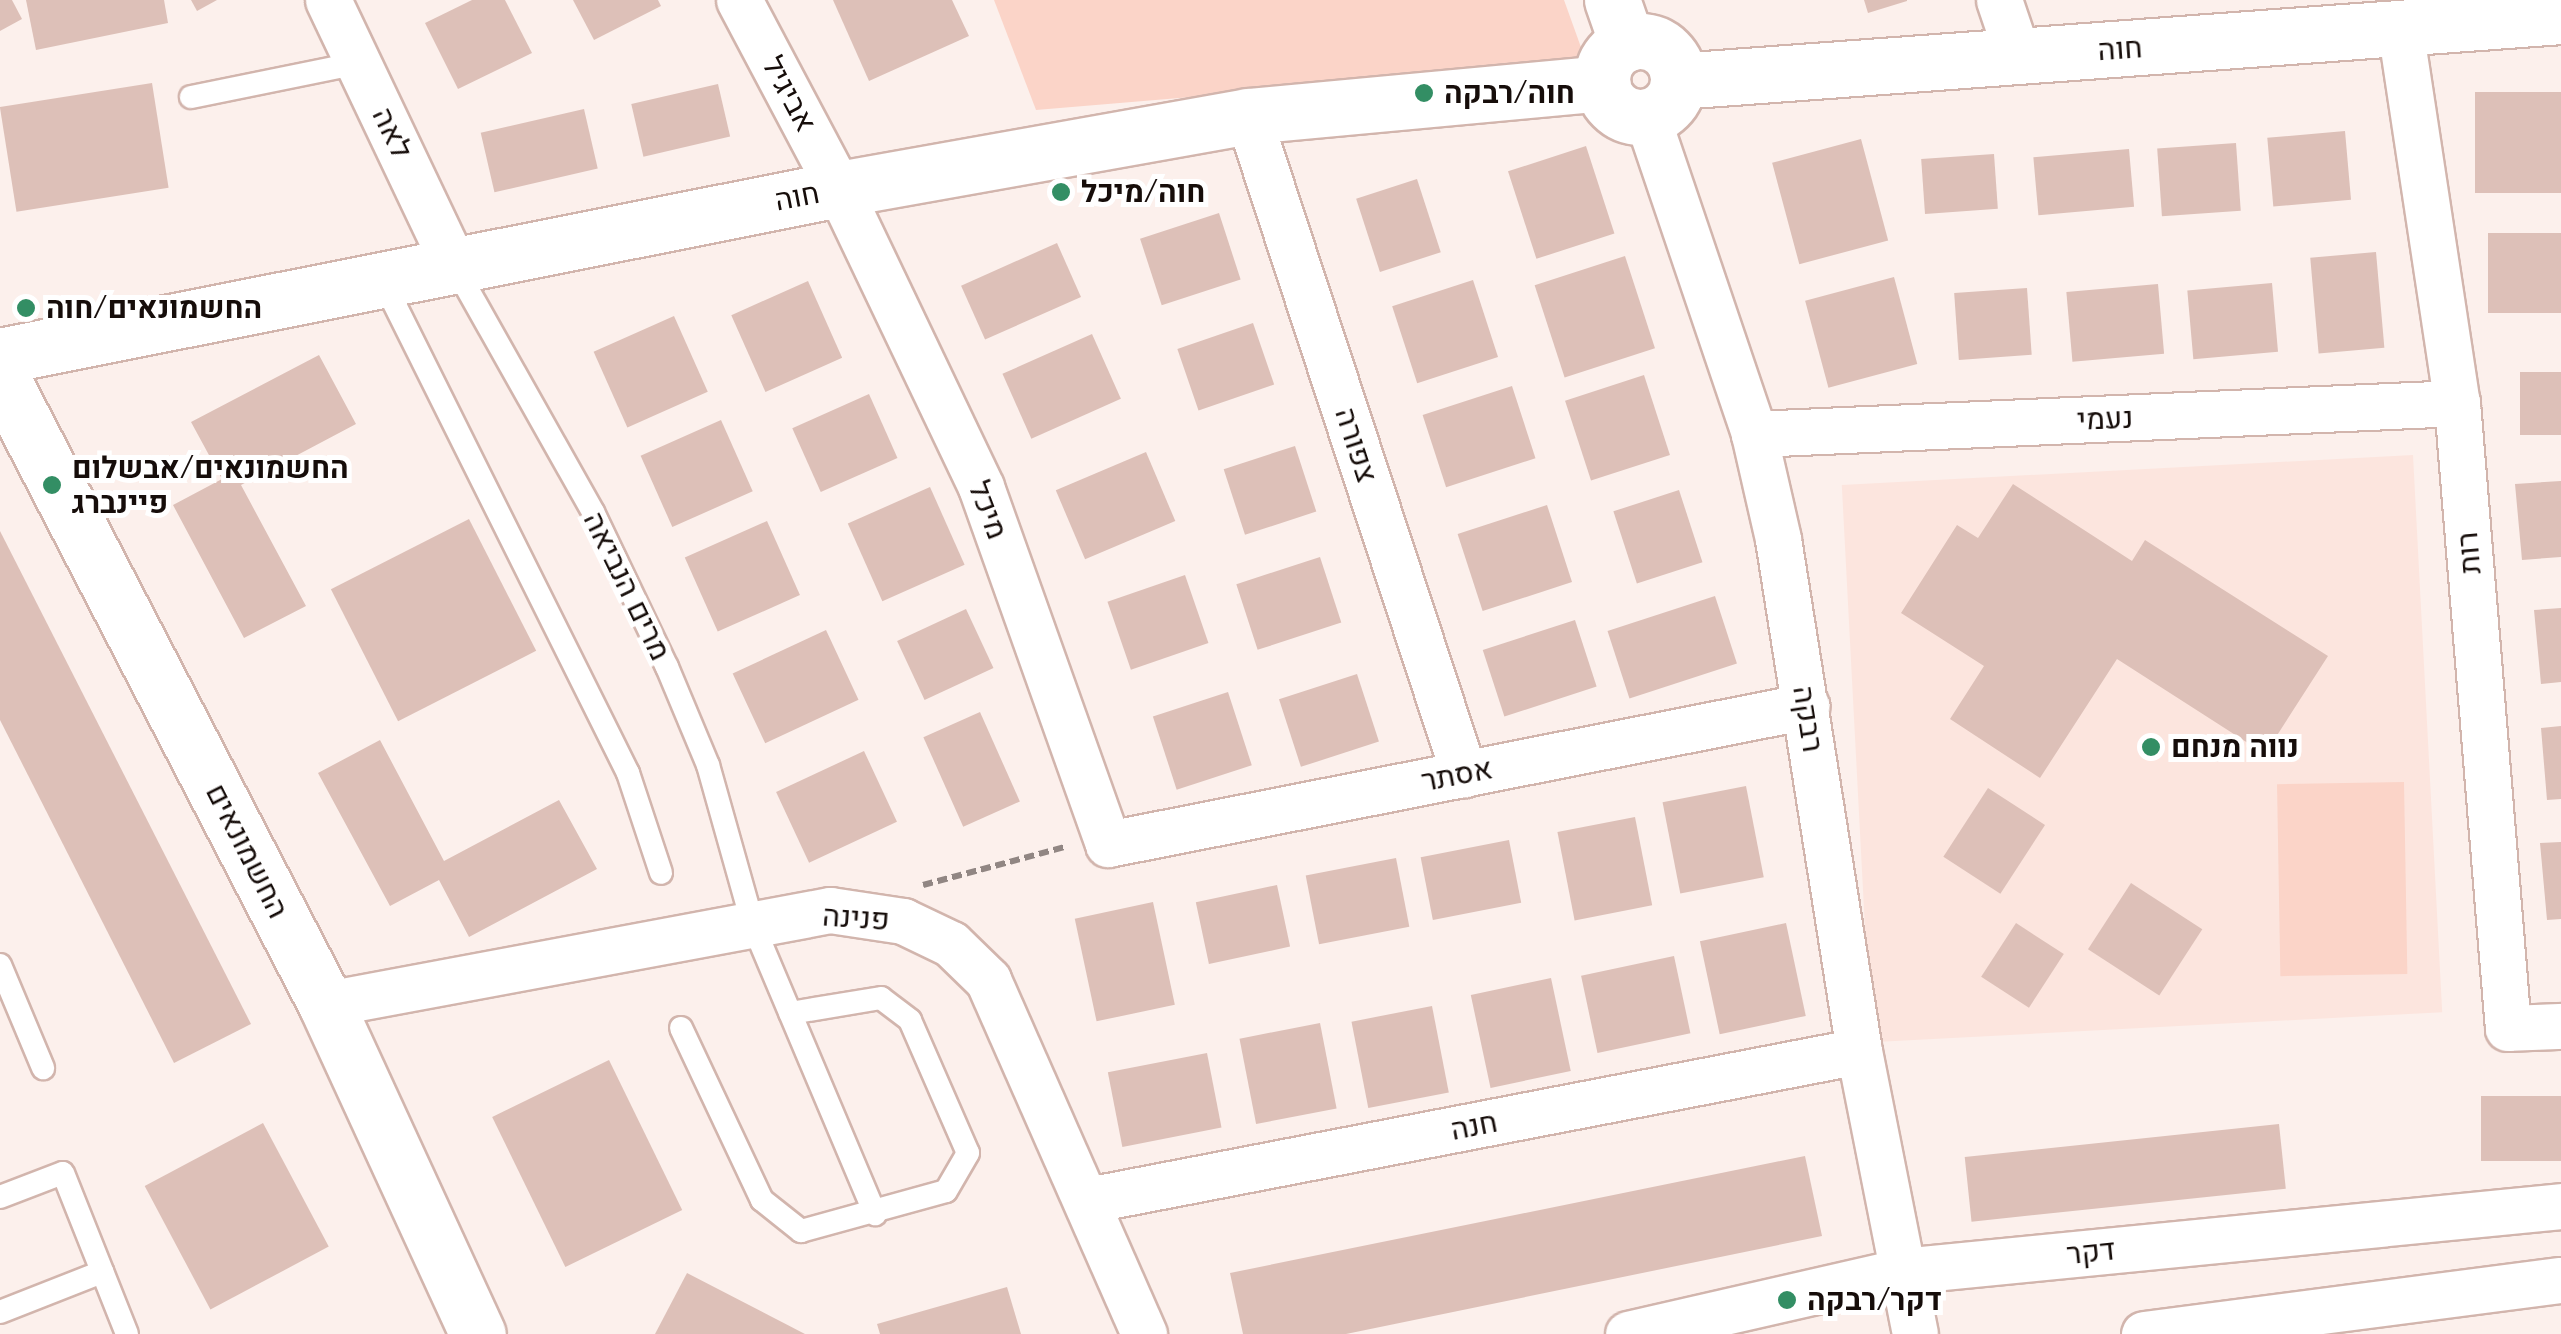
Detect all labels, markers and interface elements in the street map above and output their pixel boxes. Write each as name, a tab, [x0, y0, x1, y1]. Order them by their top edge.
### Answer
street label: חוה	[2096, 29, 2144, 69]
street label: אביגיל	[754, 50, 824, 138]
place label: חוה/רבקה	[1444, 75, 1575, 111]
marker: חוה/רבקה	[1413, 82, 1435, 104]
street label: לאה	[364, 102, 420, 164]
place label: חוה/מיכל	[1081, 174, 1205, 210]
street label: חוה	[772, 175, 822, 219]
marker: חוה/מיכל	[1050, 181, 1072, 203]
place label: החשמונאים/חוה	[46, 290, 262, 326]
marker: החשמונאים/חוה	[15, 297, 37, 319]
street label: נעמי	[2076, 400, 2134, 438]
street label: צפורה	[1327, 403, 1385, 487]
place label: החשמונאים/אבשלום פיינברג	[72, 450, 349, 520]
marker: החשמונאים/אבשלום פיינברג	[41, 474, 63, 496]
street label: מיכל	[961, 476, 1015, 544]
street label: מרים הנביאה	[576, 506, 678, 666]
street label: רות	[2449, 530, 2489, 576]
street label: רבקה	[1785, 683, 1831, 755]
place label: נווה מנחם	[2171, 729, 2299, 765]
marker: נווה מנחם	[2140, 736, 2162, 758]
street label: אסתר	[1418, 750, 1496, 800]
street label: החשמונאים	[198, 778, 296, 924]
street label: פנינה	[821, 898, 891, 938]
street label: חנה	[1448, 1104, 1500, 1148]
street label: דקר	[2065, 1232, 2117, 1272]
place label: דקר/רבקה	[1807, 1282, 1942, 1318]
marker: דקר/רבקה	[1776, 1289, 1798, 1311]

